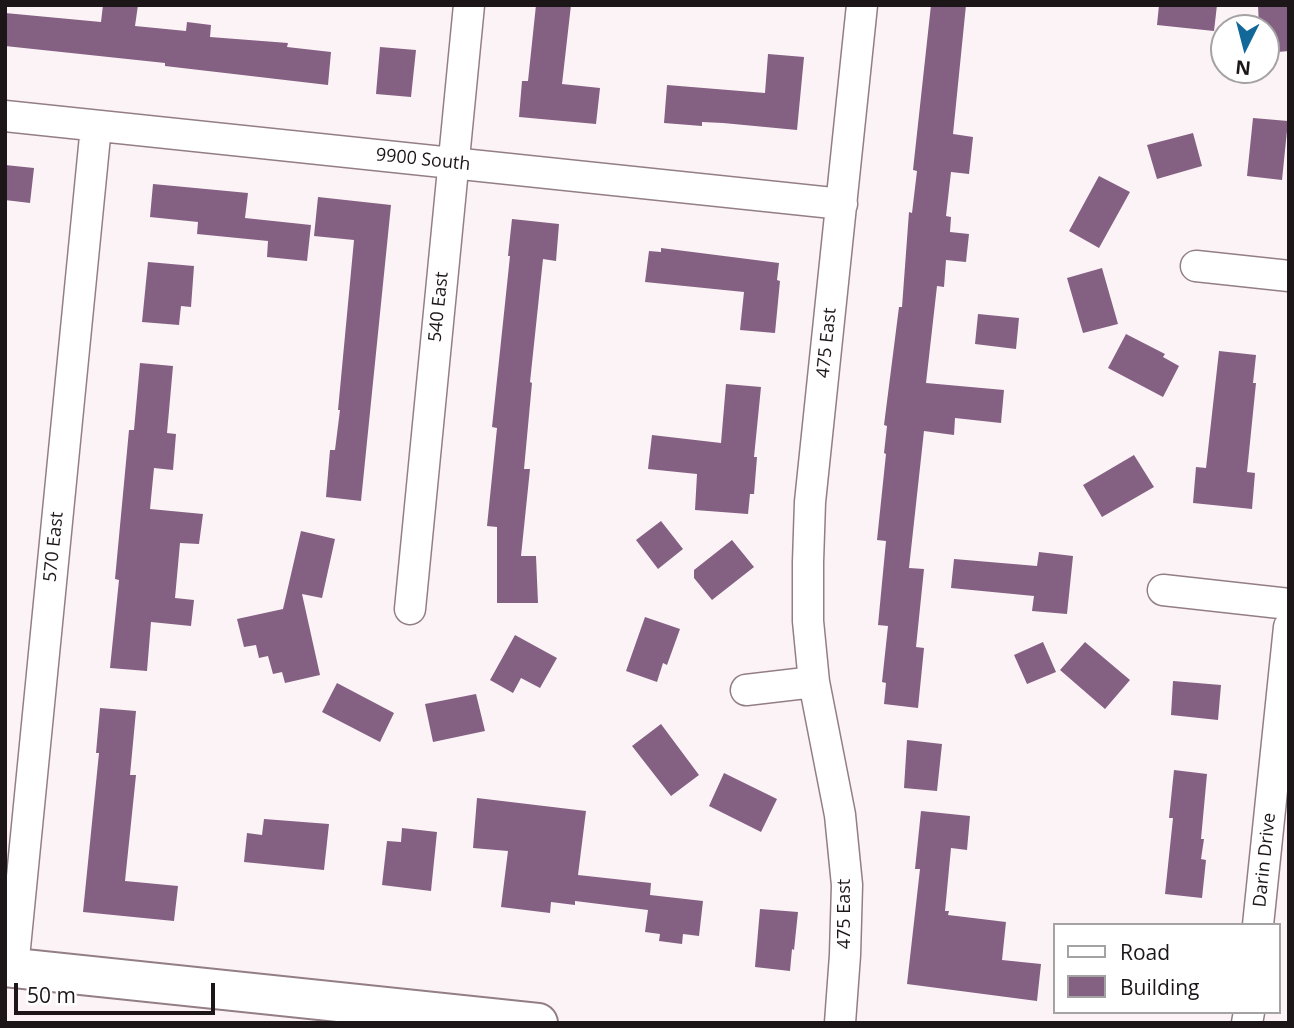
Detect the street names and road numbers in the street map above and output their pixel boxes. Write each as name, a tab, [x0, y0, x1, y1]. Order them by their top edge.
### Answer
street label: 9900 South	[375, 144, 471, 176]
street label: 540 East	[425, 271, 453, 343]
street label: 475 East	[813, 307, 841, 379]
street label: 570 East	[40, 511, 68, 583]
street label: Darin Drive	[1249, 812, 1281, 908]
street label: 475 East	[834, 879, 856, 949]

